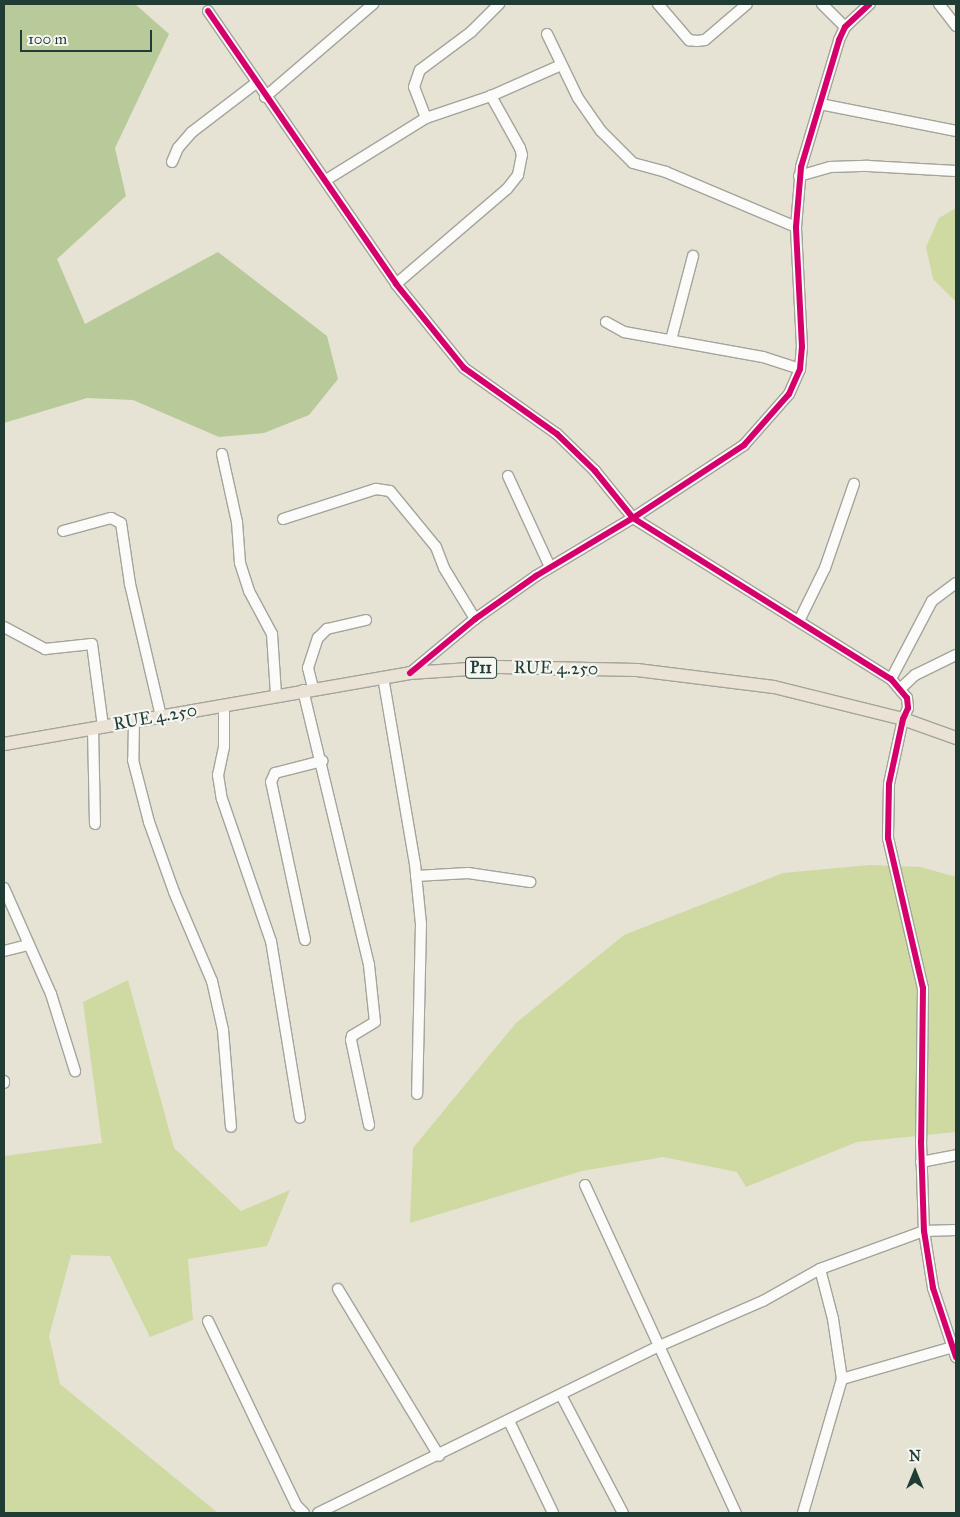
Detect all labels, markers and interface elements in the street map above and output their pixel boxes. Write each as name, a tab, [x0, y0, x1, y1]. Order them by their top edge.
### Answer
scale bar	[22, 20, 155, 52]
text: 100 m	[28, 30, 67, 48]
road number: P11	[465, 654, 497, 681]
street label: RUE 4.250	[513, 656, 599, 680]
street label: RUE 4.250	[111, 699, 199, 735]
north arrow	[890, 1447, 940, 1497]
text: N	[909, 1448, 921, 1465]

